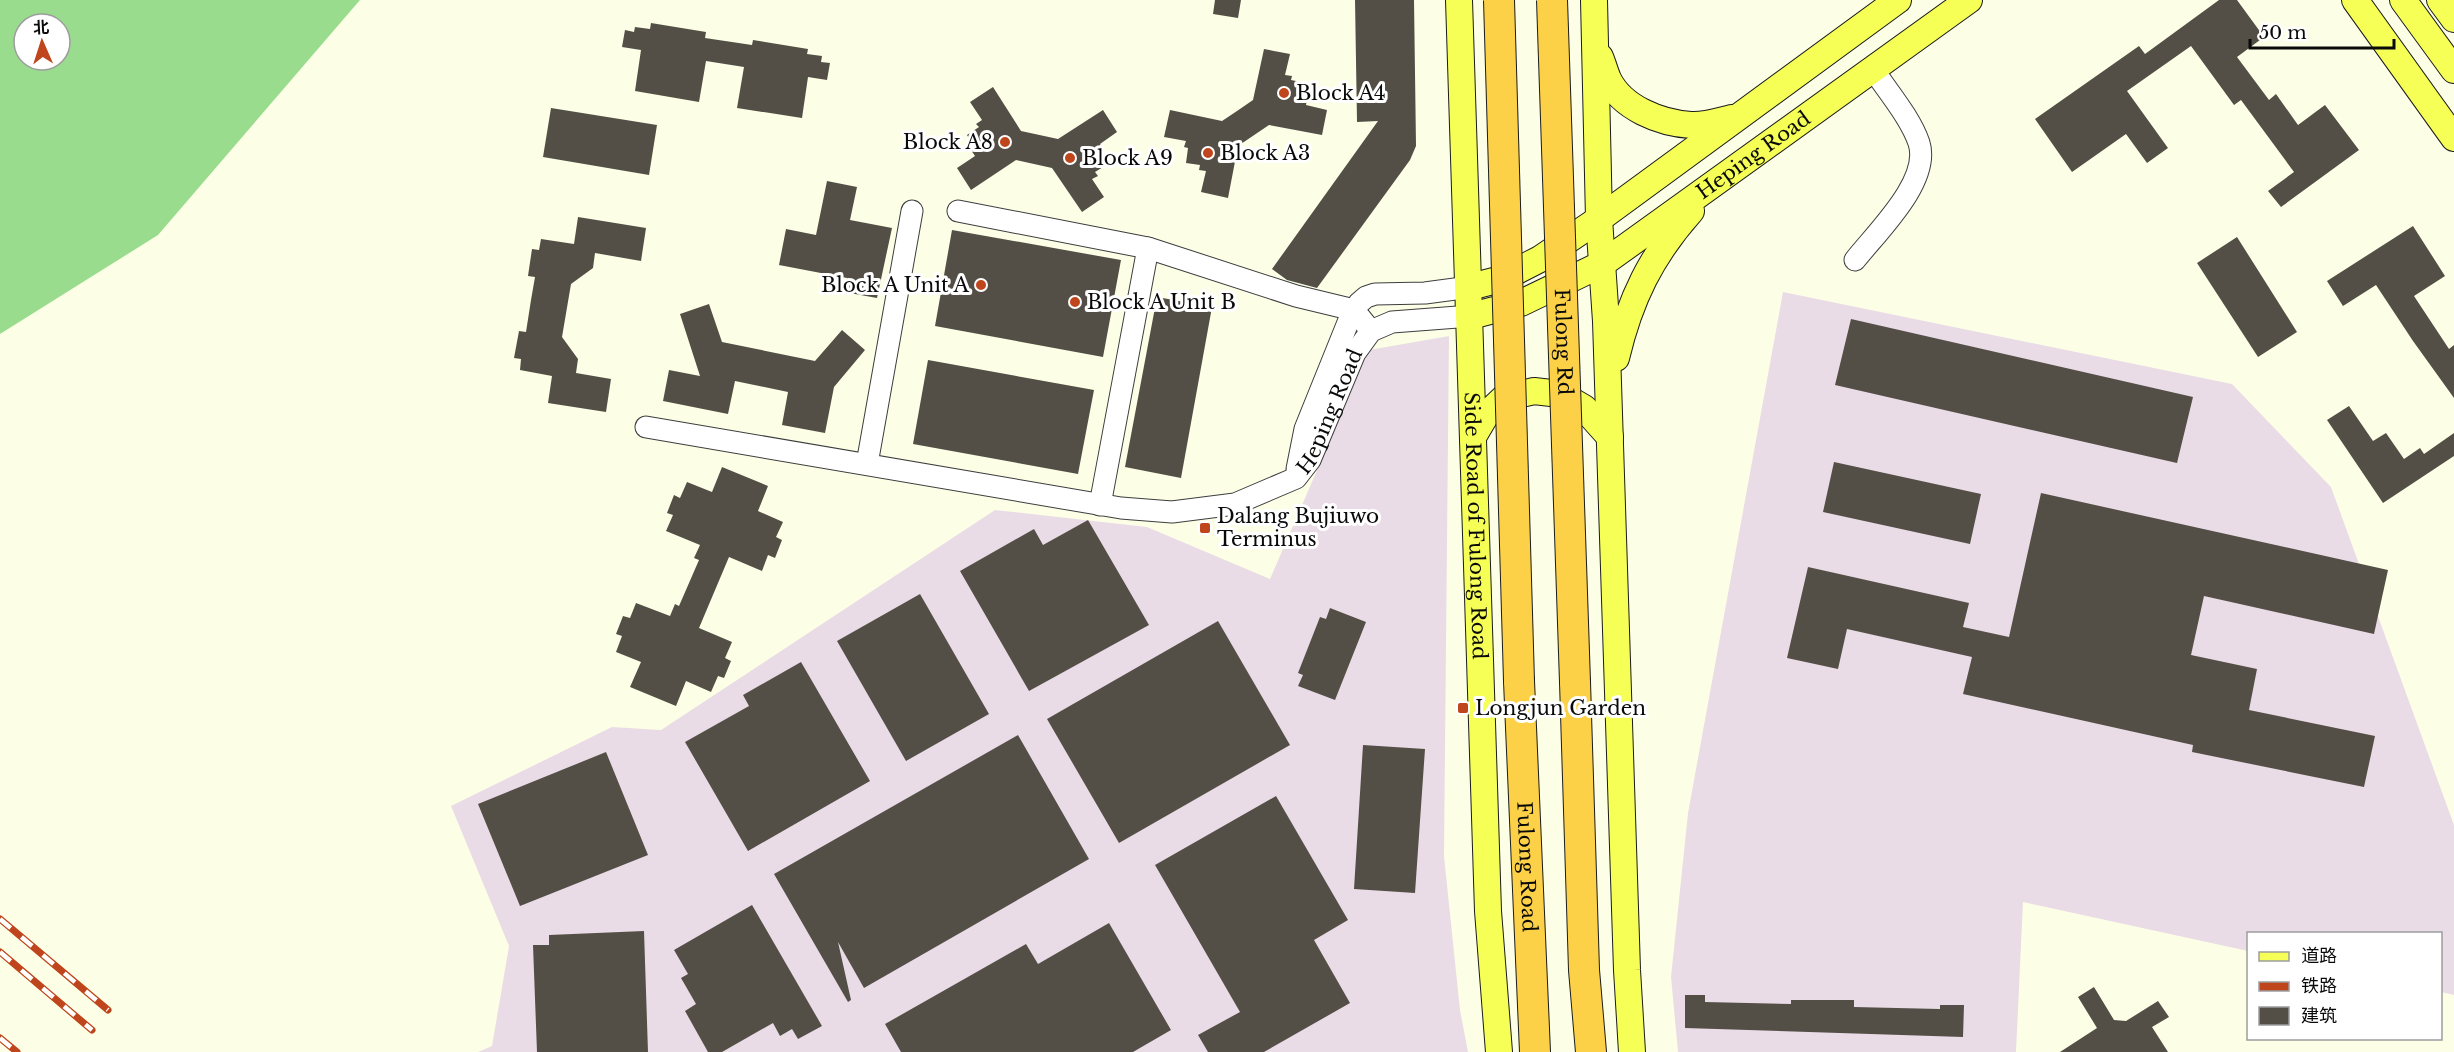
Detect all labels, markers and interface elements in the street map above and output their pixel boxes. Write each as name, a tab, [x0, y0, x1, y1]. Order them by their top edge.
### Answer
north arrow	[12, 12, 72, 72]
scale bar	[2250, 12, 2394, 50]
text: 北	[33, 17, 50, 37]
text: 50 m	[2259, 22, 2307, 44]
place label: Block A4	[1296, 81, 1386, 105]
marker: Block A4	[1277, 86, 1291, 100]
street label: Heping Road	[1692, 106, 1815, 204]
place label: Block A8	[903, 130, 993, 154]
marker: Block A8	[998, 135, 1012, 149]
place label: Block A3	[1220, 141, 1310, 165]
place label: Block A9	[1082, 146, 1173, 170]
marker: Block A3	[1201, 146, 1215, 160]
marker: Block A9	[1063, 151, 1077, 165]
place label: Block A Unit A	[821, 273, 970, 297]
marker: Block A Unit A	[974, 278, 988, 292]
street label: Fulong Rd	[1550, 288, 1577, 396]
place label: Block A Unit B	[1087, 290, 1236, 314]
marker: Block A Unit B	[1068, 295, 1082, 309]
street label: Heping Road	[1291, 345, 1367, 479]
street label: Side Road of Fulong Road	[1459, 392, 1492, 660]
place label: Dalang Bujiuwo Terminus	[1217, 504, 1379, 551]
marker: Dalang Bujiuwo Terminus	[1198, 521, 1212, 535]
place label: Longjun Garden	[1475, 696, 1646, 720]
marker: Longjun Garden	[1456, 701, 1470, 715]
street label: Fulong Road	[1512, 801, 1542, 933]
legend	[2247, 932, 2442, 1040]
text: 道路	[2301, 945, 2337, 967]
text: 铁路	[2301, 975, 2337, 997]
text: 建筑	[2301, 1005, 2337, 1027]

